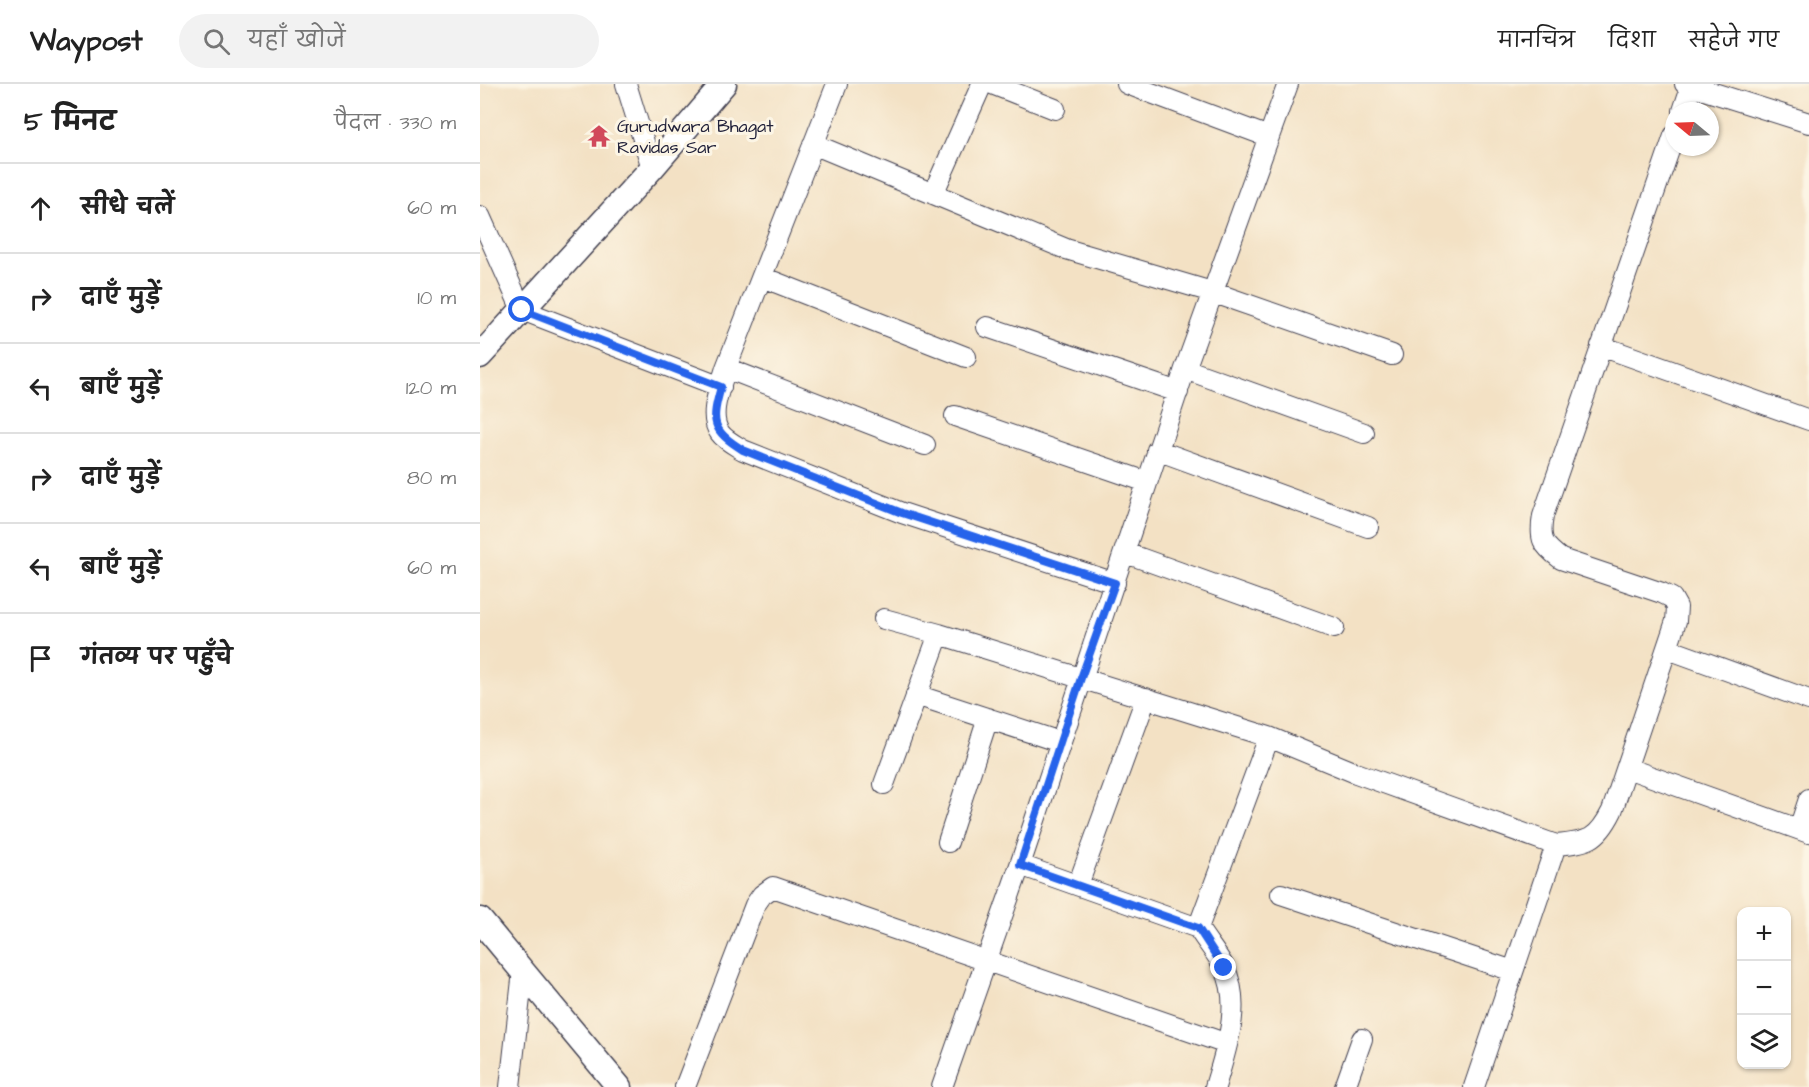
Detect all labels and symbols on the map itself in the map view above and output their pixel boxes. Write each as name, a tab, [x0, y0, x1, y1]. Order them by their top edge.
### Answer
north arrow	[1665, 102, 1719, 156]
place label: Gurudwara Bhagat Ravidas Sar	[617, 114, 774, 160]
temple icon: Gurudwara Bhagat Ravidas Sar	[586, 123, 612, 149]
route start	[508, 296, 534, 322]
route end	[1210, 954, 1236, 980]

